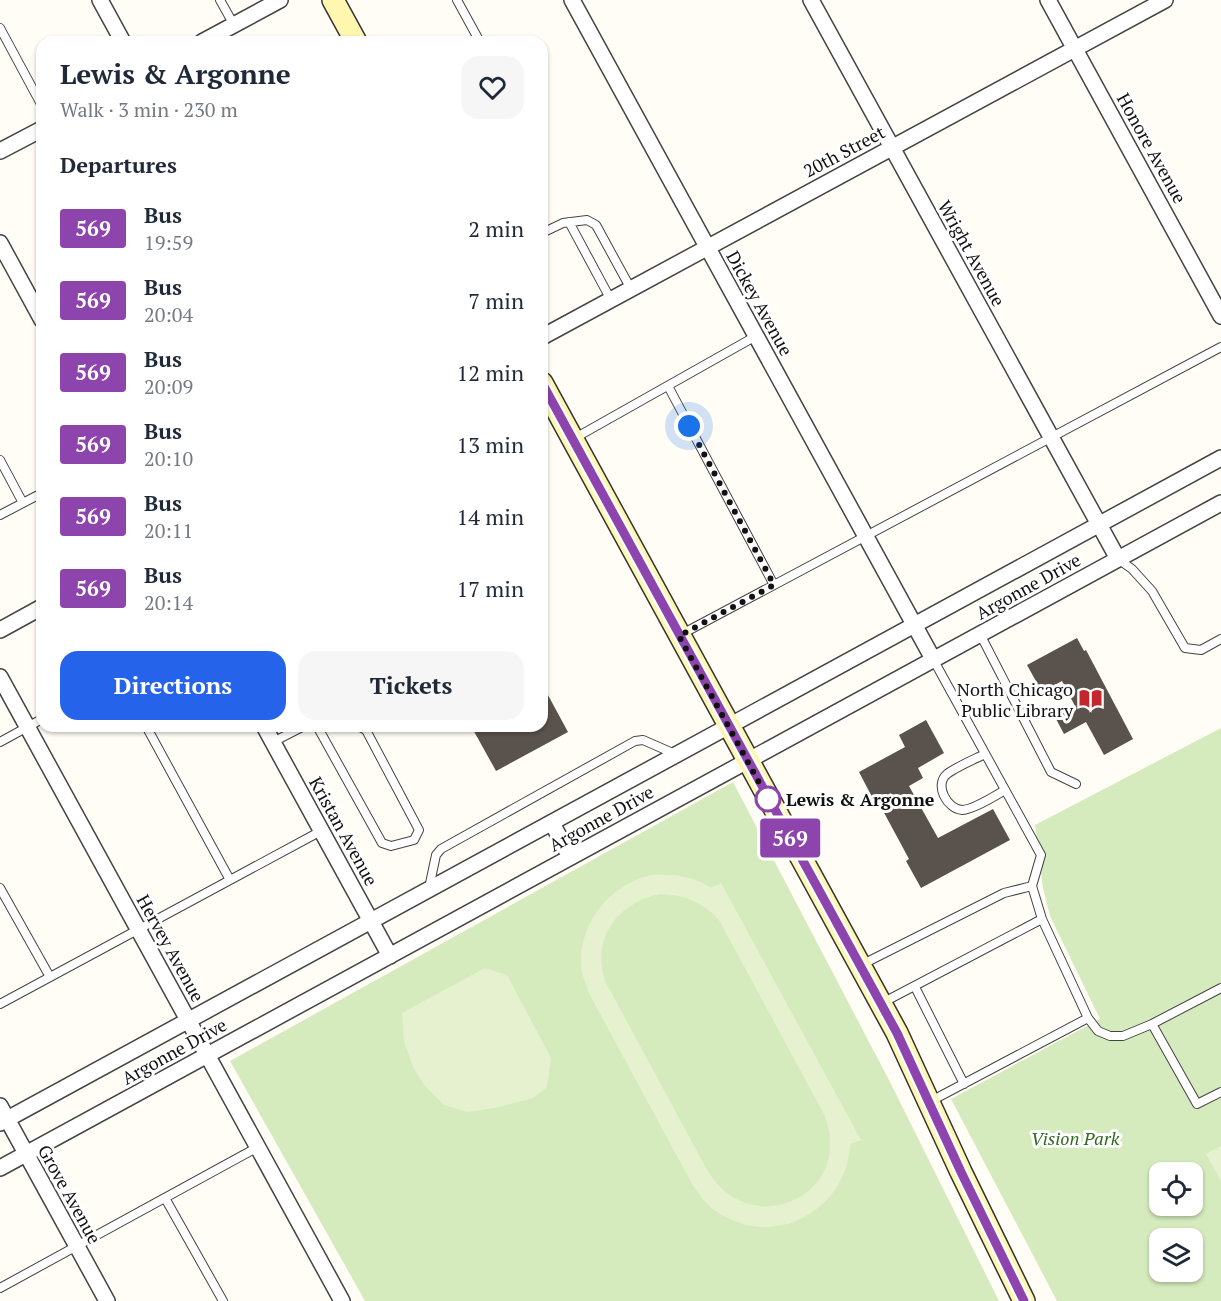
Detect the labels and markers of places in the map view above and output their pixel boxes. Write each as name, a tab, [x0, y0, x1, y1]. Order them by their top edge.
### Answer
place label: North Chicago Public Library	[957, 677, 1074, 722]
library icon: North Chicago Public Library	[1078, 686, 1104, 712]
marker: Lewis & Argonne	[755, 786, 781, 812]
place label: Lewis & Argonne	[786, 787, 935, 811]

